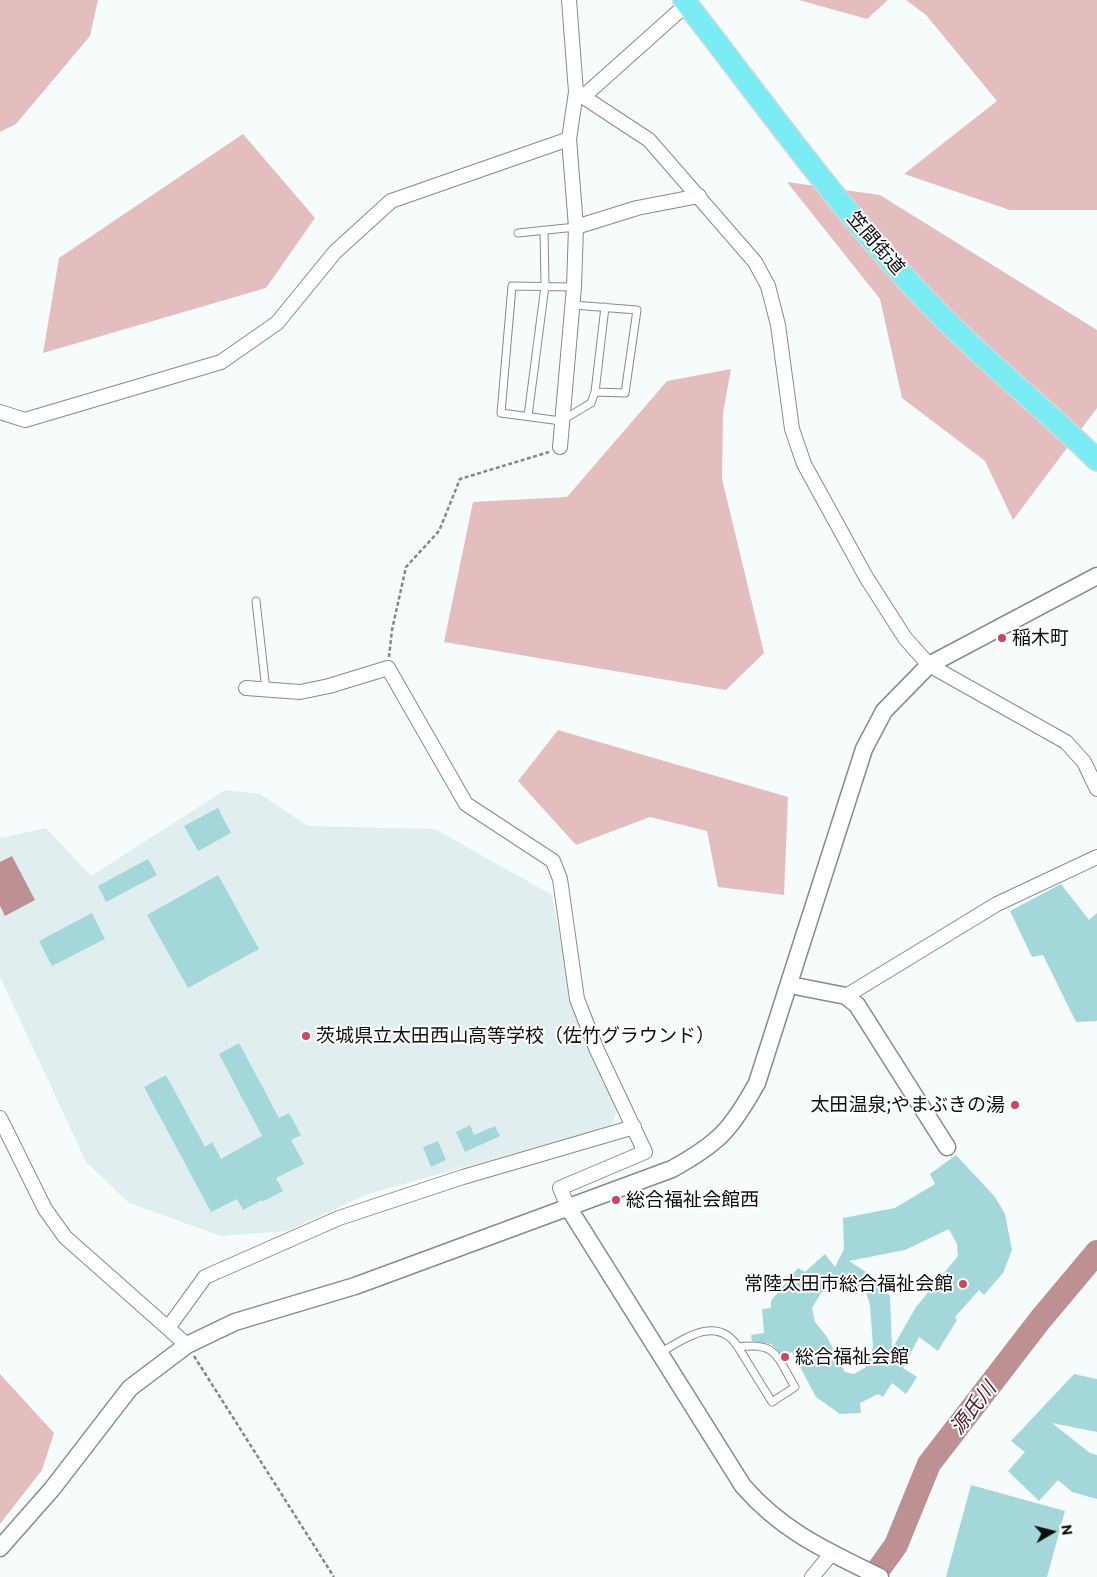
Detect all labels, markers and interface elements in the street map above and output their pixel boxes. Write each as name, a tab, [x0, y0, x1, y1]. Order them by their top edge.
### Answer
street label: 笠間街道	[842, 207, 910, 279]
place label: 稲木町	[1012, 627, 1069, 649]
marker: 稲木町	[996, 632, 1008, 644]
place label: 茨城県立太田西山高等学校（佐竹グラウンド）	[316, 1025, 715, 1047]
marker: 茨城県立太田西山高等学校（佐竹グラウンド）	[300, 1030, 312, 1042]
place label: 太田温泉;やまぶきの湯	[811, 1094, 1005, 1116]
marker: 太田温泉;やまぶきの湯	[1009, 1099, 1021, 1111]
place label: 総合福祉会館西	[626, 1189, 759, 1211]
marker: 総合福祉会館西	[610, 1194, 622, 1206]
place label: 常陸太田市総合福祉会館	[744, 1273, 953, 1295]
marker: 常陸太田市総合福祉会館	[957, 1278, 969, 1290]
place label: 総合福祉会館	[795, 1346, 909, 1368]
marker: 総合福祉会館	[779, 1351, 791, 1363]
water label: 源氏川	[945, 1377, 1001, 1439]
north arrow	[1027, 1507, 1077, 1557]
text: N	[1058, 1523, 1076, 1536]

